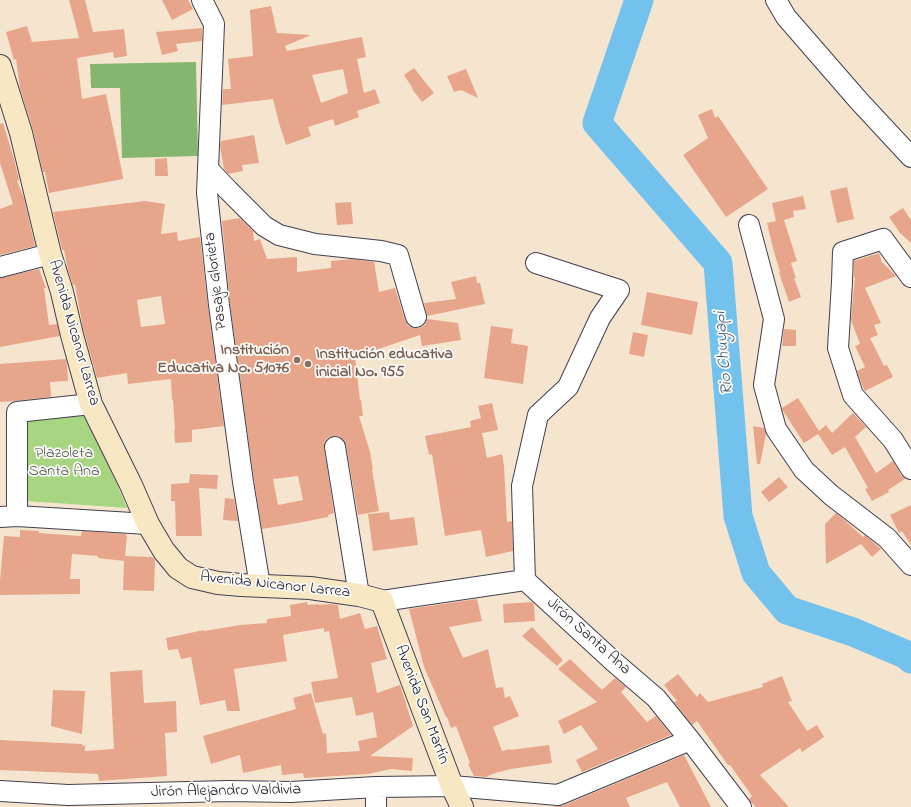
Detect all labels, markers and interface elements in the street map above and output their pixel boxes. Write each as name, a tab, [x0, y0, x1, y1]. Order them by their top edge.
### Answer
street label: Pasaje Glorieta	[201, 231, 233, 331]
street label: Avenida Nicanor Larrea	[43, 258, 103, 408]
water label: Rio Chuyapi	[711, 310, 739, 396]
place label: Institución Educativa No. 51076	[157, 341, 289, 379]
place label: Institución educativa inicial No. 955	[316, 345, 453, 383]
marker: Institución Educativa No. 51076	[292, 355, 302, 365]
marker: Institución educativa inicial No. 955	[303, 359, 313, 369]
park label: Plazoleta Santa Ana	[28, 444, 100, 482]
street label: Avenida Nicanor Larrea	[199, 569, 351, 603]
street label: Jirón Santa Ana	[542, 594, 634, 680]
street label: Avenida San Martín	[389, 643, 453, 767]
street label: Jirón Alejandro Valdivia	[151, 781, 301, 803]

